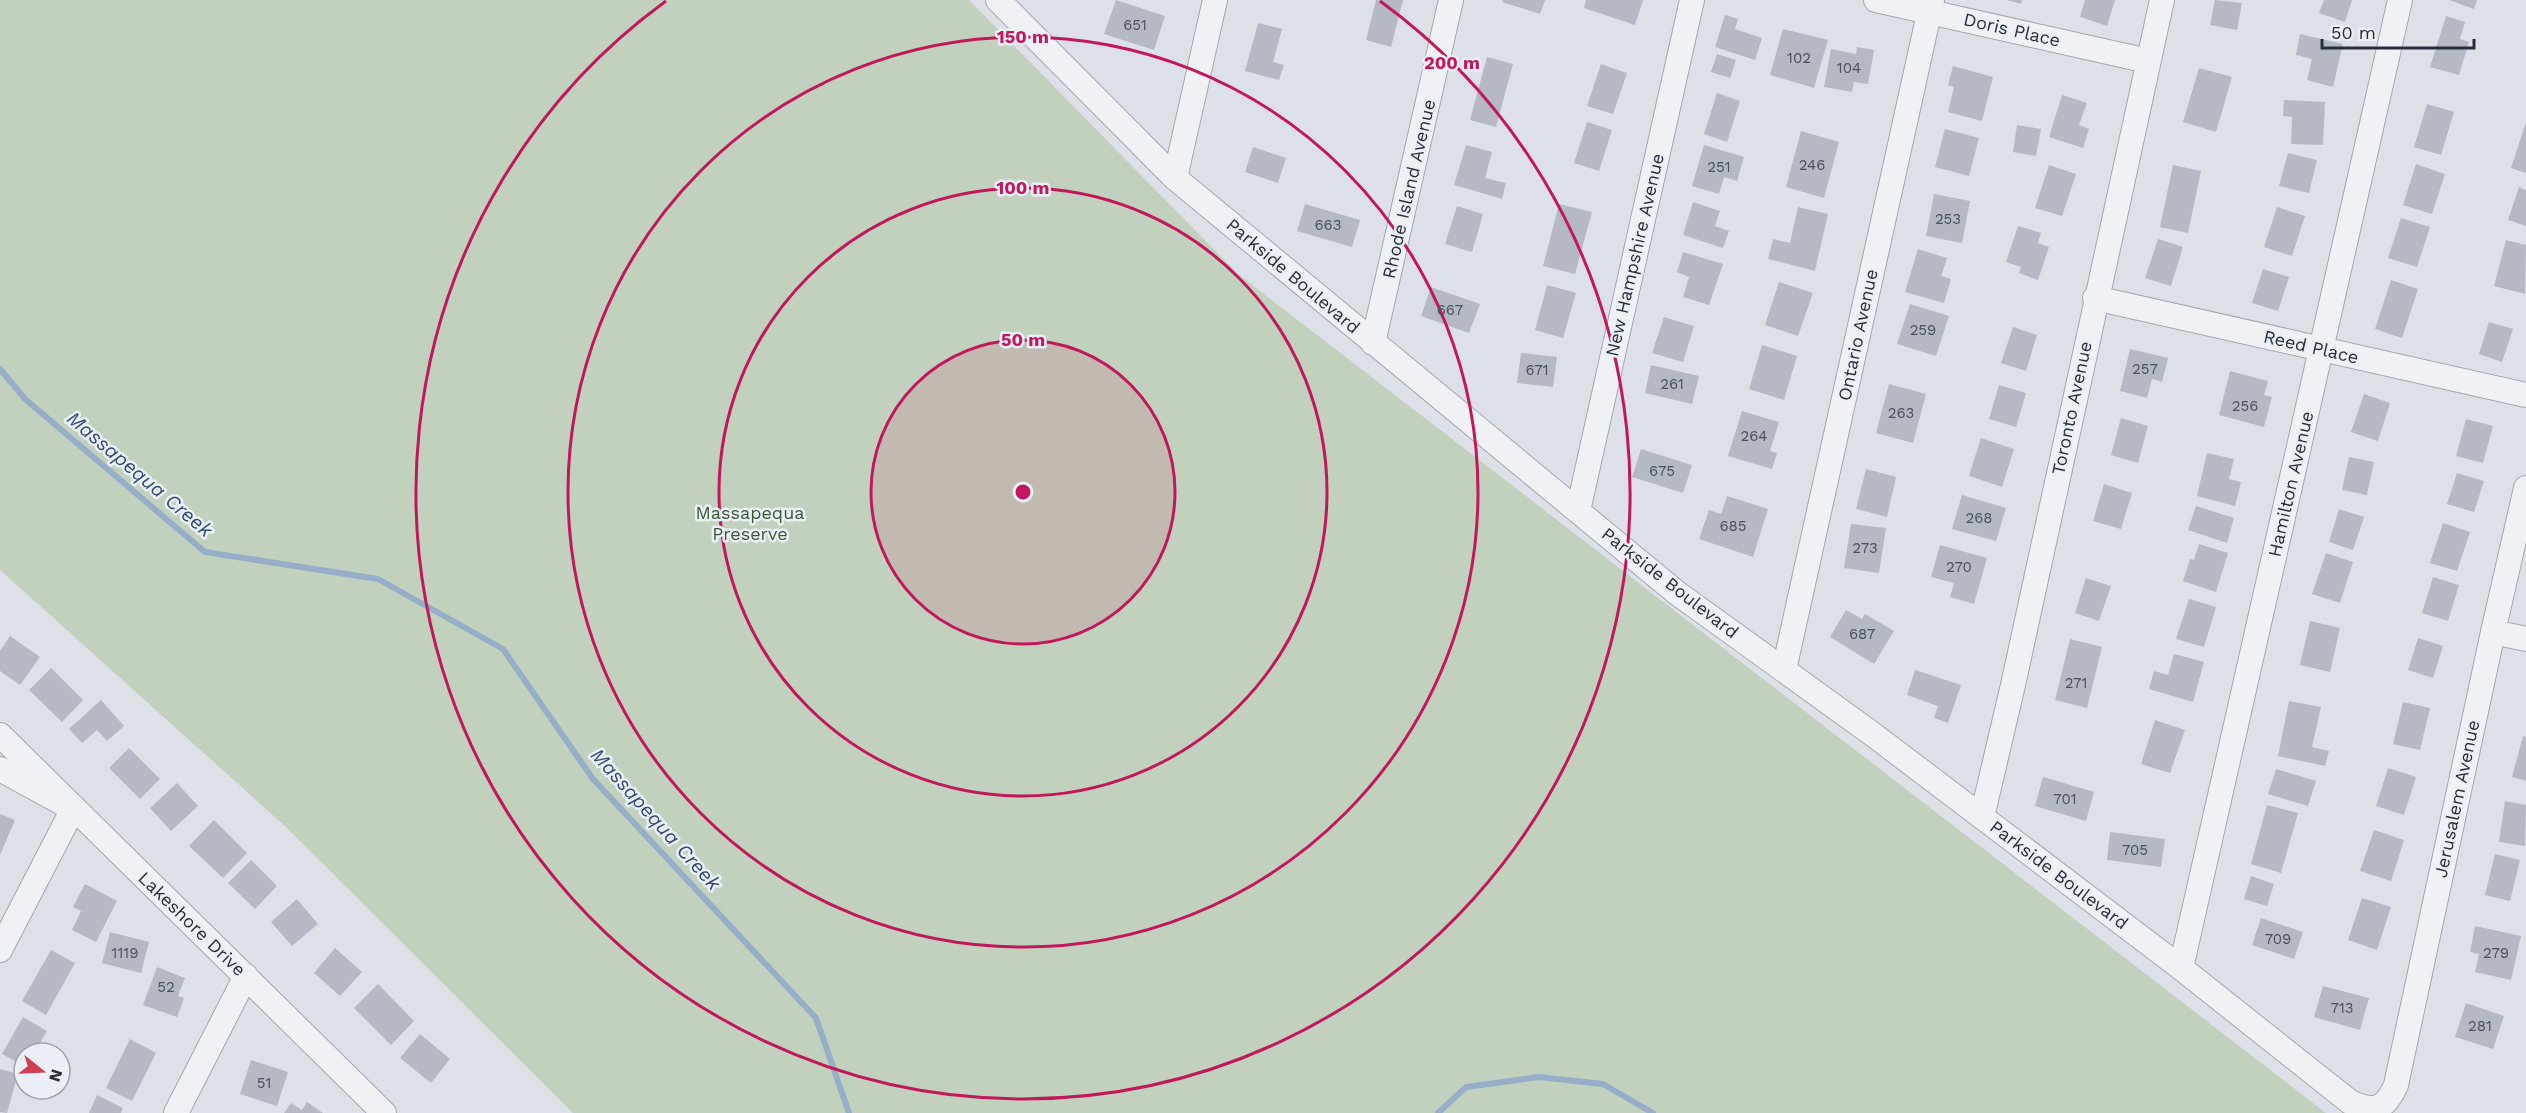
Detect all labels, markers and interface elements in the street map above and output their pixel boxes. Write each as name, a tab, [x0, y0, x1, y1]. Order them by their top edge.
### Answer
street label: Doris Place	[1962, 8, 2063, 51]
scale bar	[2322, 12, 2474, 50]
house number: 651	[1123, 16, 1147, 34]
text: 50 m	[2331, 22, 2376, 43]
text: 150 m	[997, 26, 1049, 47]
house number: 102	[1787, 49, 1811, 67]
text: 200 m	[1424, 52, 1480, 73]
house number: 104	[1837, 59, 1861, 77]
street label: Rhode Island Avenue	[1378, 97, 1439, 281]
street label: New Hampshire Avenue	[1601, 151, 1668, 358]
house number: 246	[1799, 156, 1825, 174]
house number: 251	[1707, 158, 1731, 176]
text: 100 m	[996, 177, 1050, 198]
house number: 253	[1935, 210, 1961, 228]
street label: Parkside Boulevard	[1222, 214, 1364, 338]
house number: 663	[1315, 216, 1342, 234]
street label: Ontario Avenue	[1833, 267, 1882, 403]
house number: 667	[1437, 301, 1463, 319]
house number: 259	[1910, 321, 1936, 339]
street label: Reed Place	[2261, 325, 2361, 368]
text: 50 m	[1001, 329, 1045, 350]
street label: Toronto Avenue	[2047, 339, 2096, 477]
house number: 257	[2132, 360, 2158, 378]
house number: 671	[1525, 361, 1549, 379]
house number: 261	[1660, 375, 1684, 393]
house number: 256	[2232, 397, 2258, 415]
house number: 263	[1888, 404, 1914, 422]
water label: Massapequa Creek	[62, 406, 219, 543]
street label: Hamilton Avenue	[2264, 409, 2317, 559]
house number: 264	[1740, 427, 1768, 445]
house number: 675	[1649, 462, 1675, 480]
centre of rings	[1013, 482, 1033, 502]
park label: Massapequa Preserve	[696, 502, 804, 544]
house number: 268	[1965, 509, 1993, 527]
house number: 685	[1719, 517, 1747, 535]
street label: Parkside Boulevard	[1598, 523, 1743, 642]
house number: 273	[1852, 539, 1878, 557]
house number: 270	[1946, 558, 1972, 576]
house number: 687	[1849, 625, 1875, 643]
house number: 271	[2065, 674, 2087, 692]
street label: Jerusalem Avenue	[2430, 718, 2483, 880]
water label: Massapequa Creek	[586, 743, 727, 896]
house number: 701	[2053, 790, 2077, 808]
street label: Parkside Boulevard	[1986, 816, 2133, 933]
house number: 705	[2122, 841, 2148, 859]
street label: Lakeshore Drive	[134, 867, 250, 980]
house number: 709	[2265, 930, 2291, 948]
house number: 1119	[112, 944, 138, 962]
house number: 279	[2483, 944, 2509, 962]
house number: 52	[157, 978, 175, 996]
house number: 713	[2330, 999, 2354, 1017]
house number: 281	[2468, 1017, 2492, 1035]
north arrow	[12, 1041, 72, 1101]
text: N	[45, 1067, 67, 1084]
house number: 51	[257, 1074, 271, 1092]

